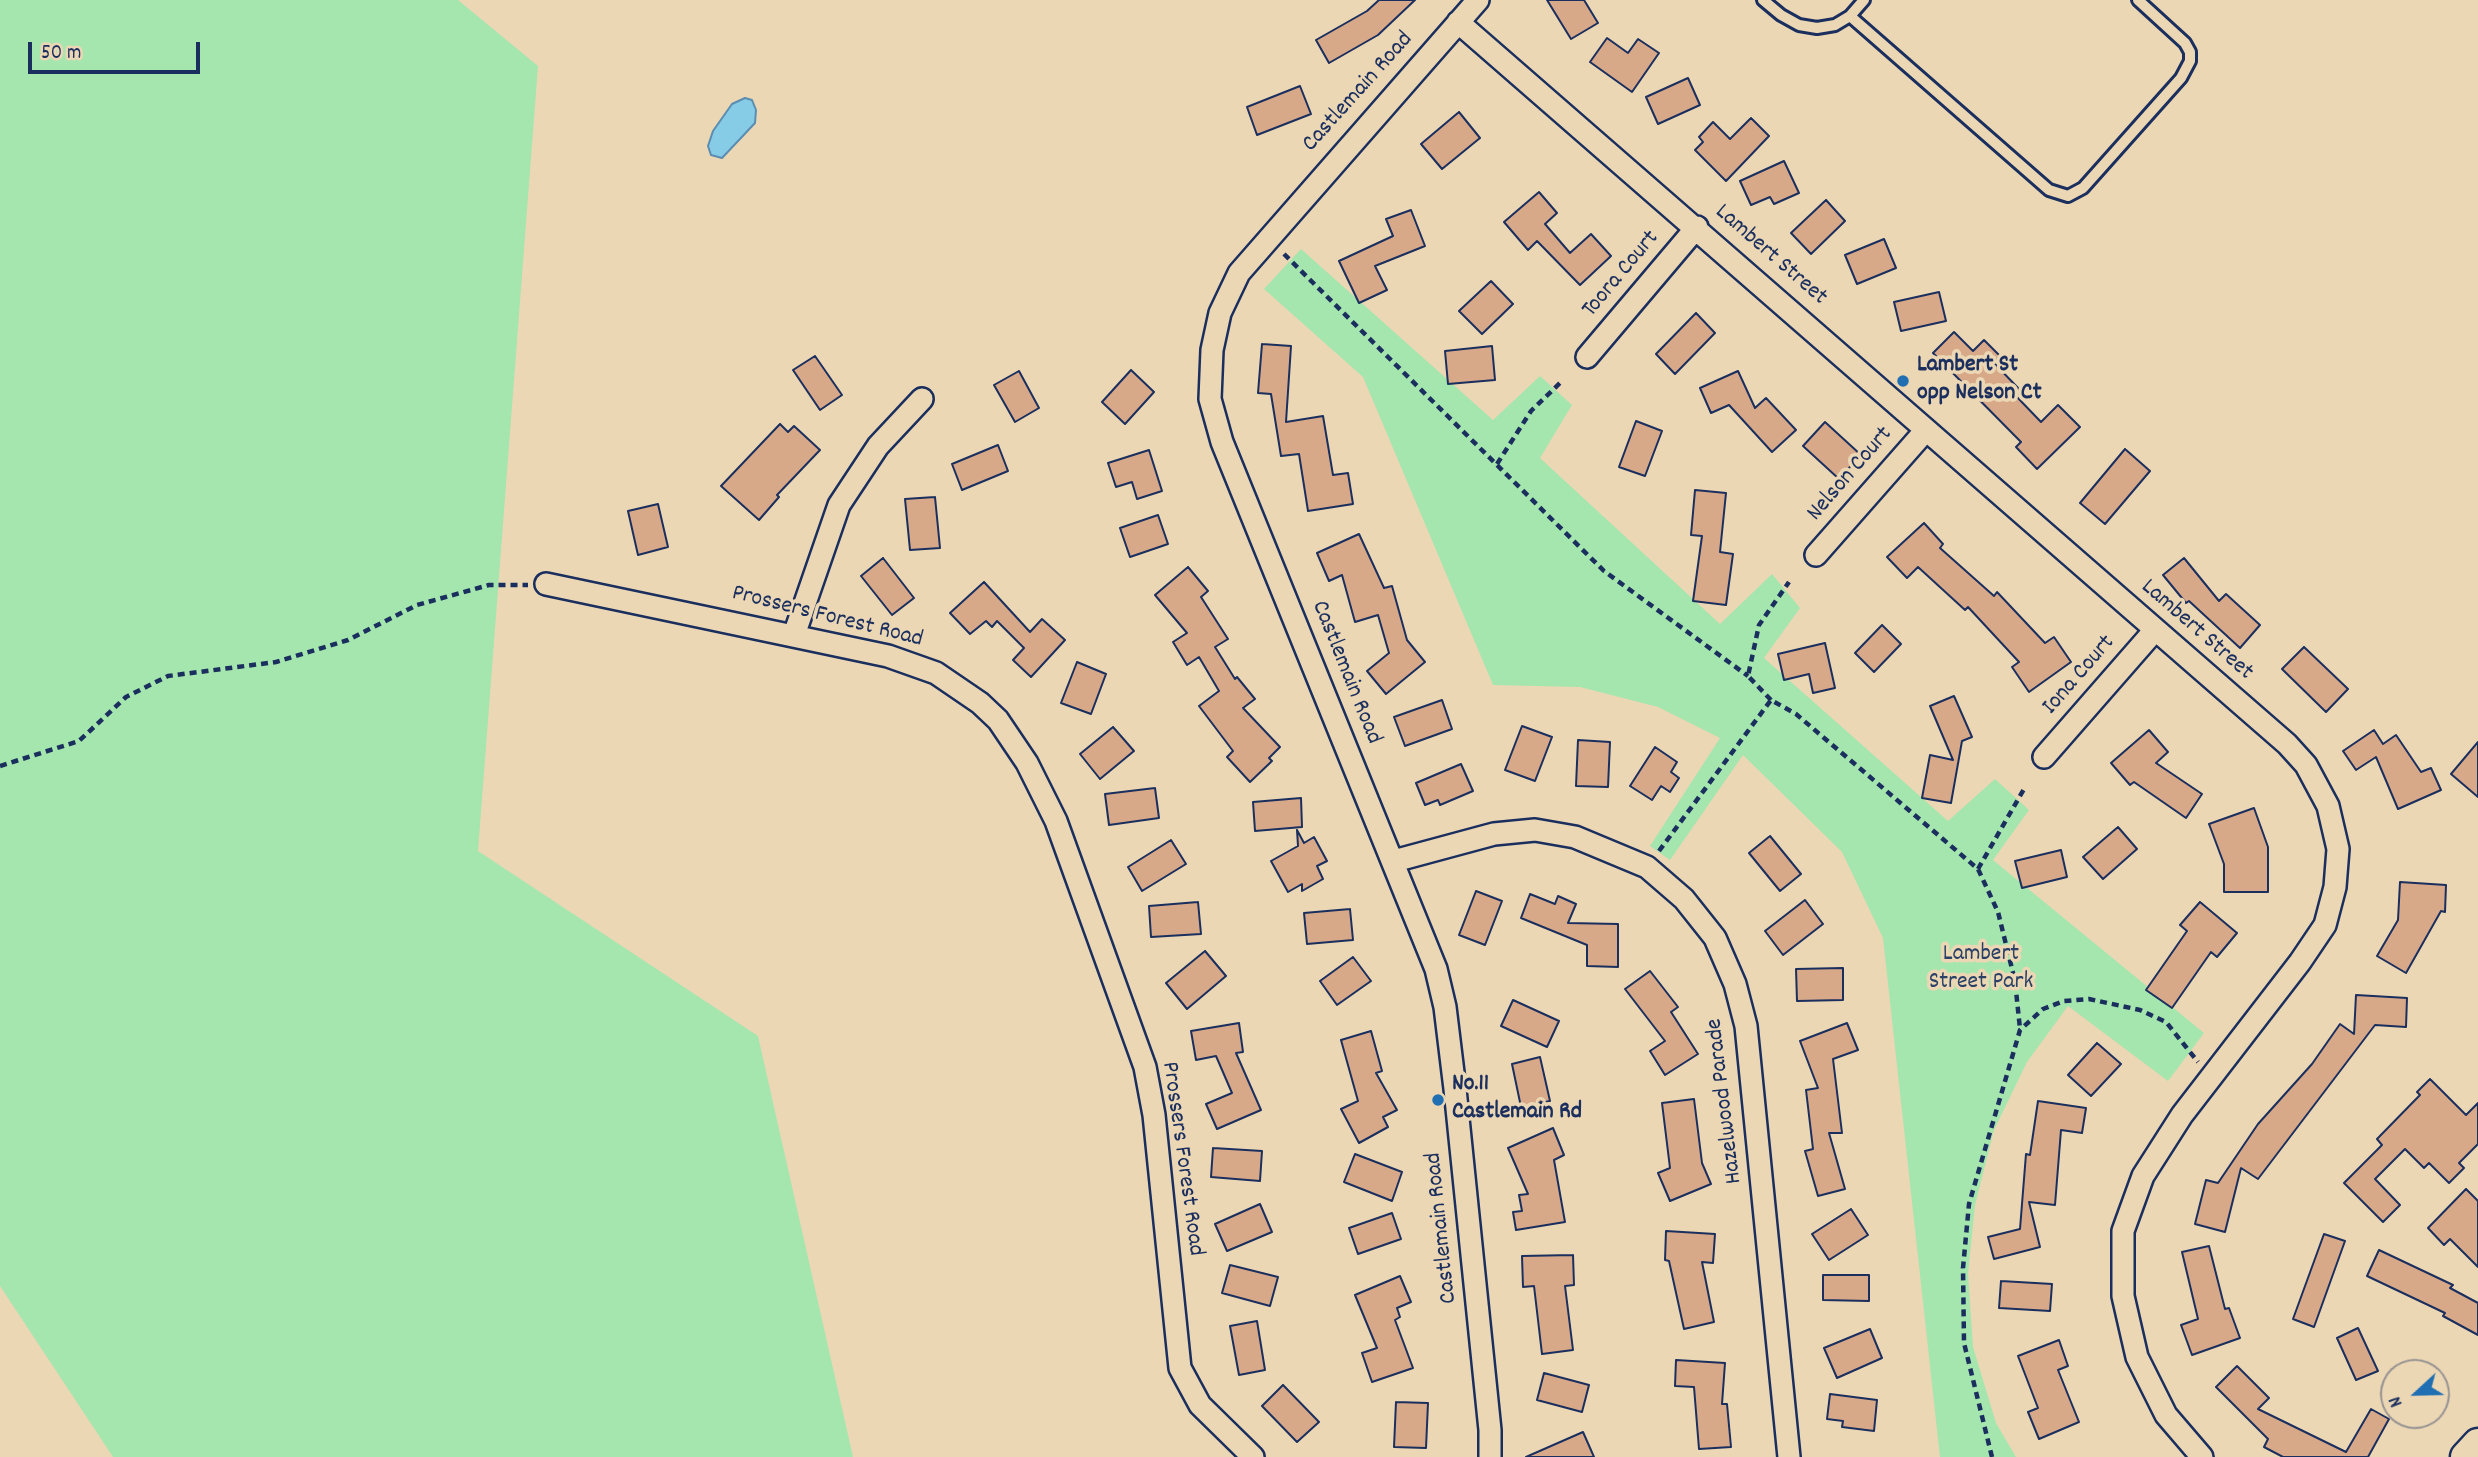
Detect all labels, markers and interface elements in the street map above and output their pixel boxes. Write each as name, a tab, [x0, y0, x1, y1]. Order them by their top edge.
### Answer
street label: Castlemain Road	[1297, 27, 1421, 159]
scale bar	[32, 28, 203, 72]
text: 50 m	[41, 39, 81, 69]
street label: Lambert Street	[1708, 199, 1832, 313]
street label: Toora Court	[1577, 225, 1667, 325]
place label: Lambert St opp Nelson Ct	[1917, 353, 2042, 409]
marker: Lambert St opp Nelson Ct	[1895, 373, 1911, 389]
street label: Nelson Court	[1802, 422, 1900, 528]
street label: Lambert Street	[2134, 574, 2258, 688]
street label: Prossers Forest Road	[728, 580, 926, 656]
street label: Castlemain Road	[1303, 597, 1387, 749]
street label: Iona Court	[2037, 630, 2123, 722]
park label: Lambert Street Park	[1929, 942, 2033, 998]
street label: Hazelwood Parade	[1702, 1017, 1750, 1185]
street label: Prossers Forest Road	[1153, 1060, 1209, 1258]
place label: No.11 Castlemain Rd	[1452, 1072, 1582, 1128]
marker: No.11 Castlemain Rd	[1430, 1092, 1446, 1108]
street label: Castlemain Road	[1421, 1151, 1465, 1305]
north arrow	[2380, 1359, 2450, 1429]
text: N	[2383, 1392, 2411, 1411]

